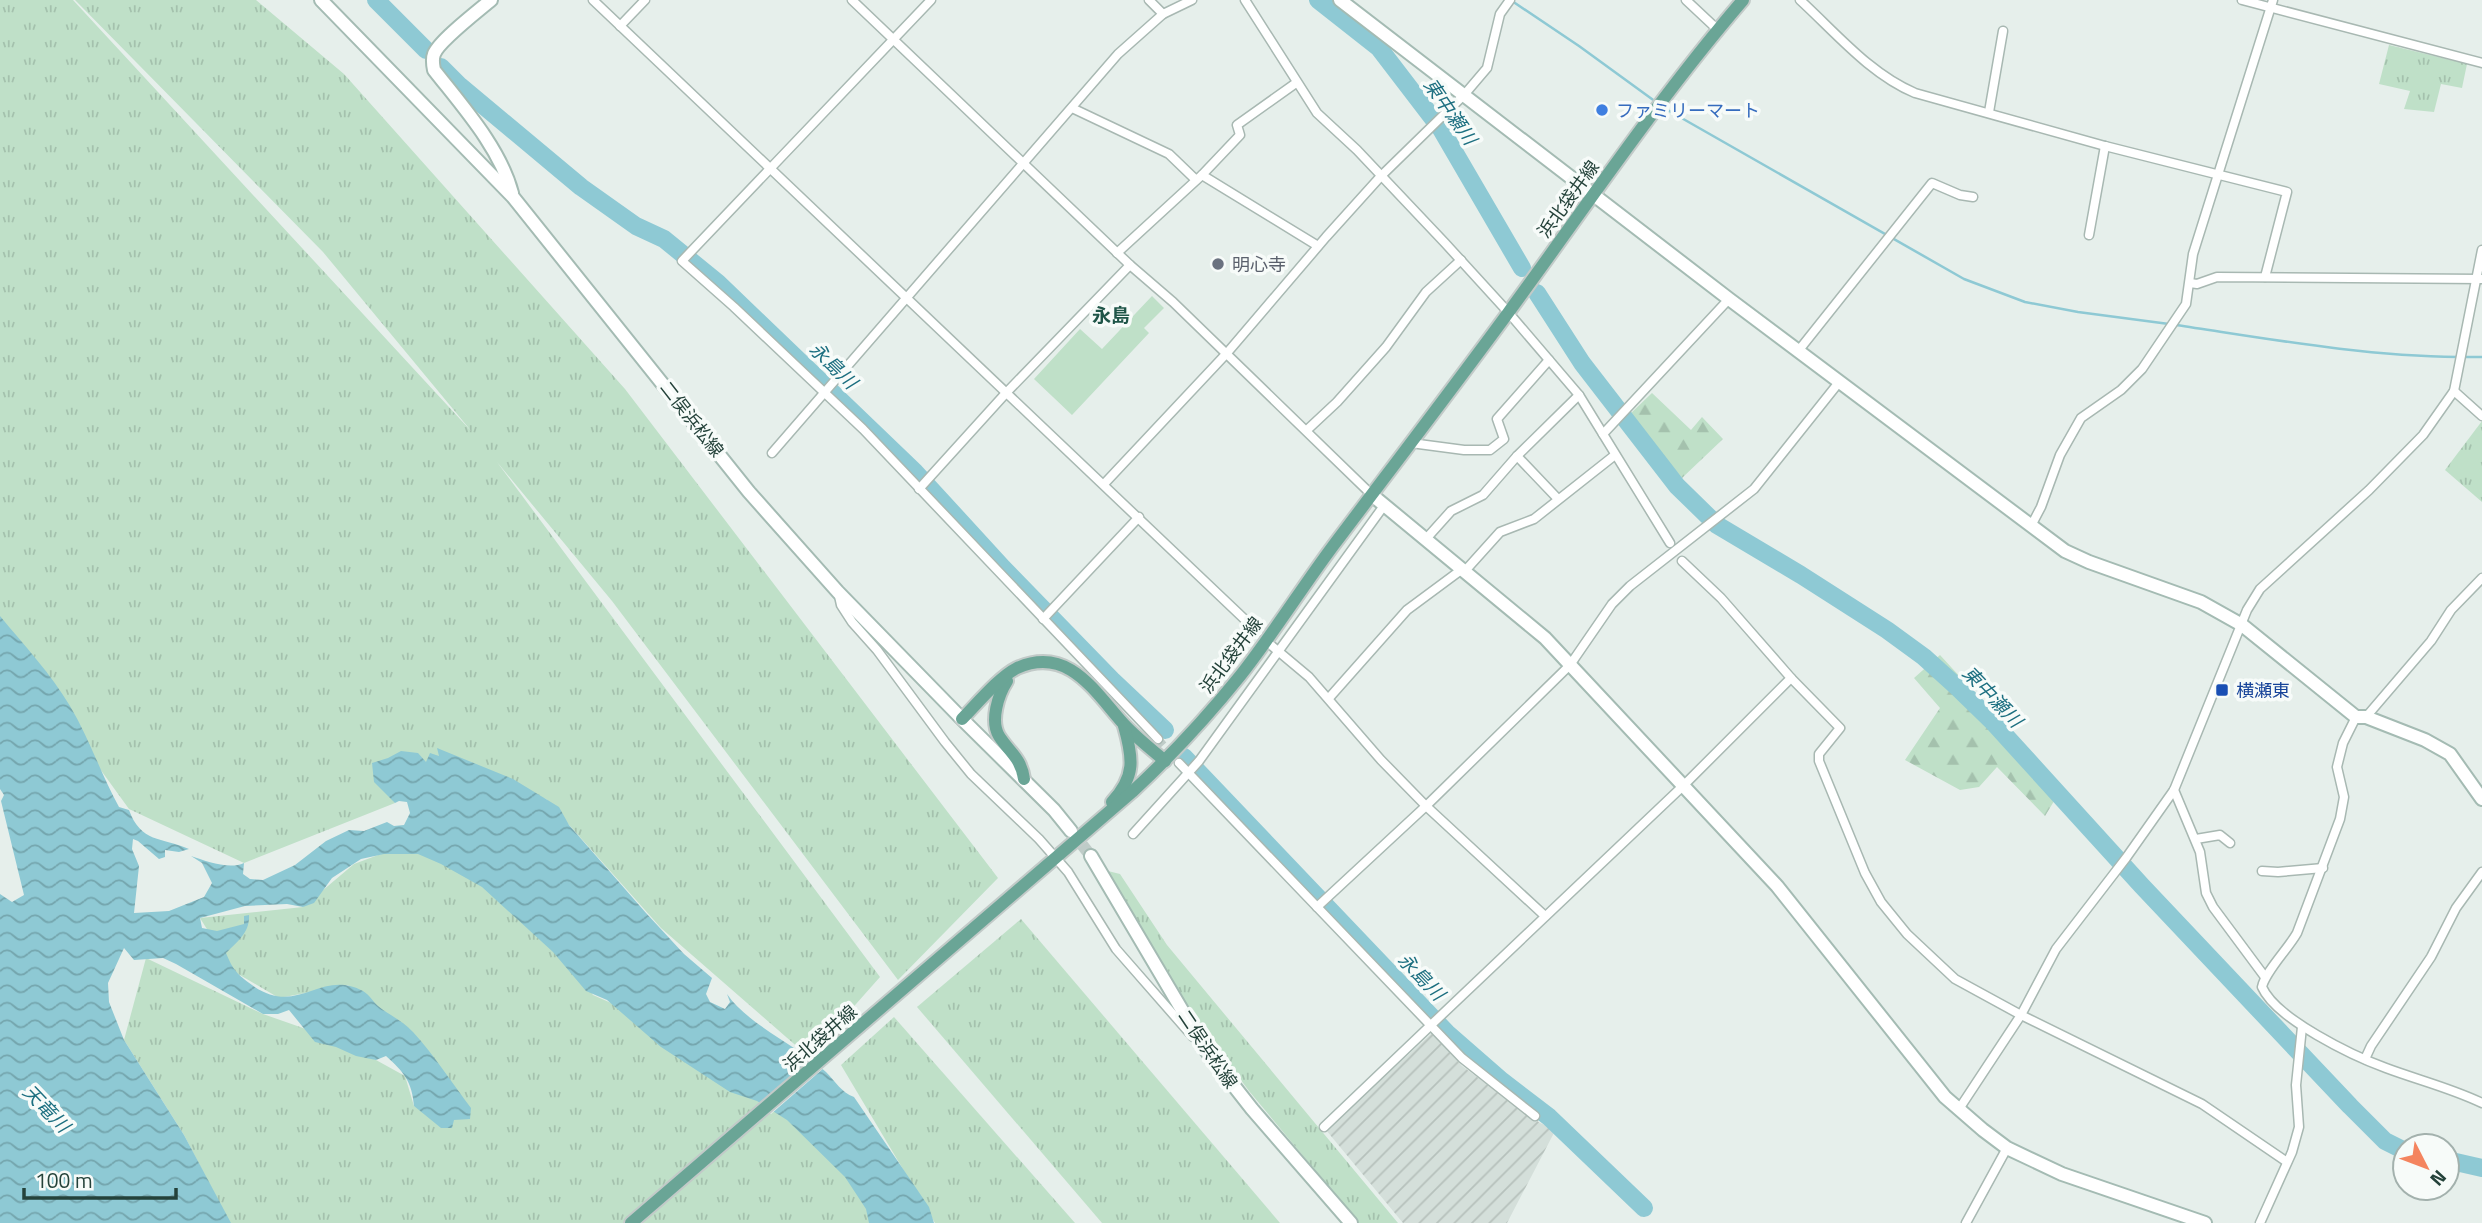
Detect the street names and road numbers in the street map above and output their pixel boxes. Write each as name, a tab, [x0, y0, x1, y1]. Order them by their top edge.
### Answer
street label: 浜北袋井線	[1531, 155, 1605, 243]
street label: 二俣浜松線	[654, 375, 730, 463]
street label: 浜北袋井線	[1193, 611, 1269, 699]
street label: 浜北袋井線	[777, 998, 863, 1078]
street label: 二俣浜松線	[1172, 1004, 1244, 1094]

